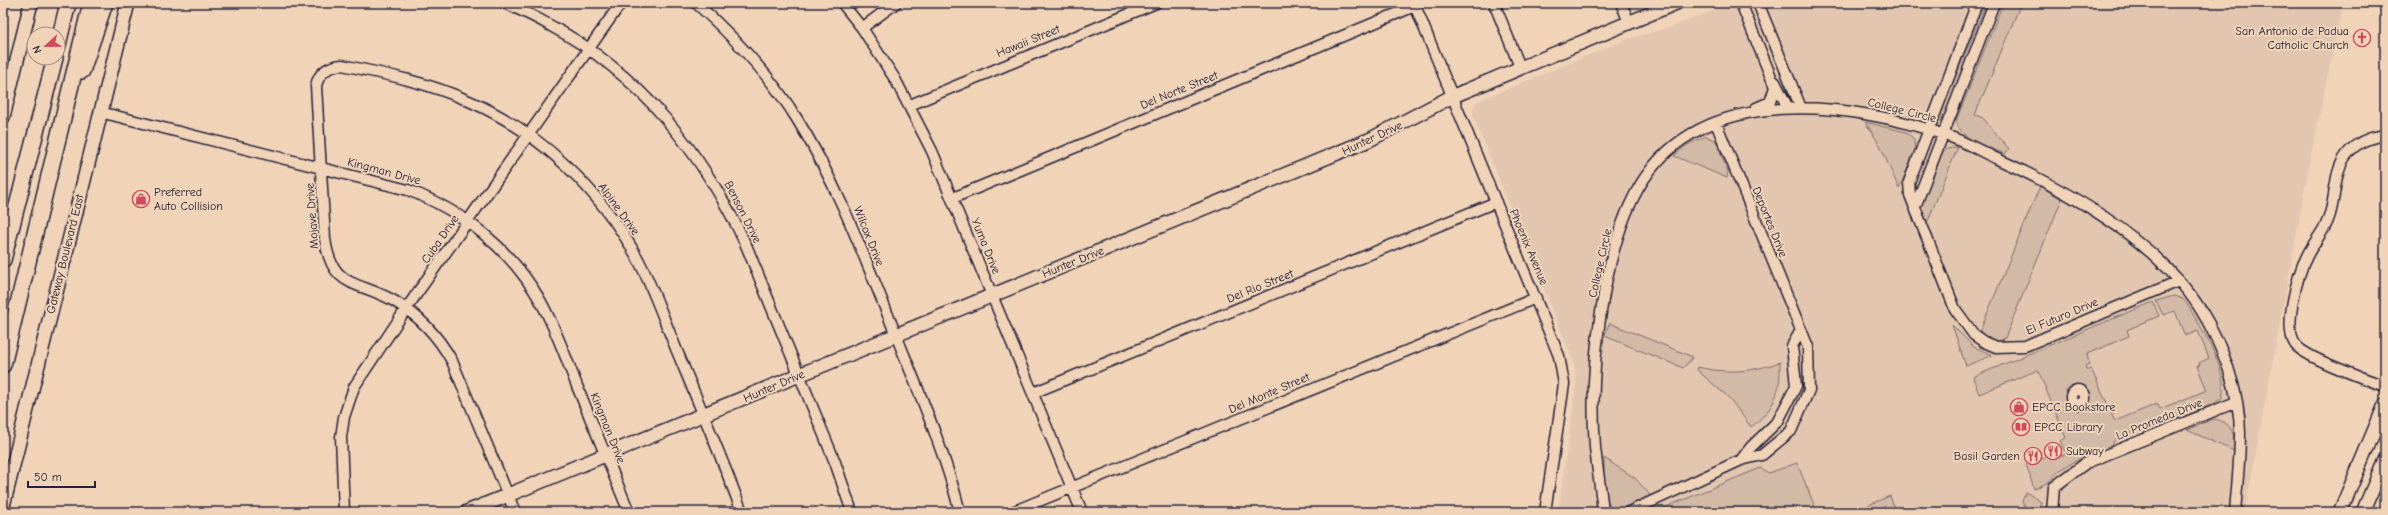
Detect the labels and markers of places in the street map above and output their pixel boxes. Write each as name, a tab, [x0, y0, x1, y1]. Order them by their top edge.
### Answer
place label: San Antonio de Padua Catholic Church	[2235, 24, 2349, 52]
church icon: San Antonio de Padua Catholic Church	[2352, 28, 2372, 48]
place label: Preferred Auto Collision	[154, 185, 223, 213]
shop icon: Preferred Auto Collision	[131, 189, 151, 209]
shop icon: EPCC Bookstore	[2009, 397, 2029, 417]
place label: EPCC Bookstore	[2032, 400, 2116, 414]
library icon: EPCC Library	[2011, 417, 2031, 437]
place label: EPCC Library	[2034, 420, 2103, 434]
restaurant icon: Subway	[2043, 441, 2063, 461]
place label: Subway	[2066, 444, 2104, 458]
restaurant icon: Basil Garden	[2023, 446, 2043, 466]
place label: Basil Garden	[1954, 449, 2020, 463]

